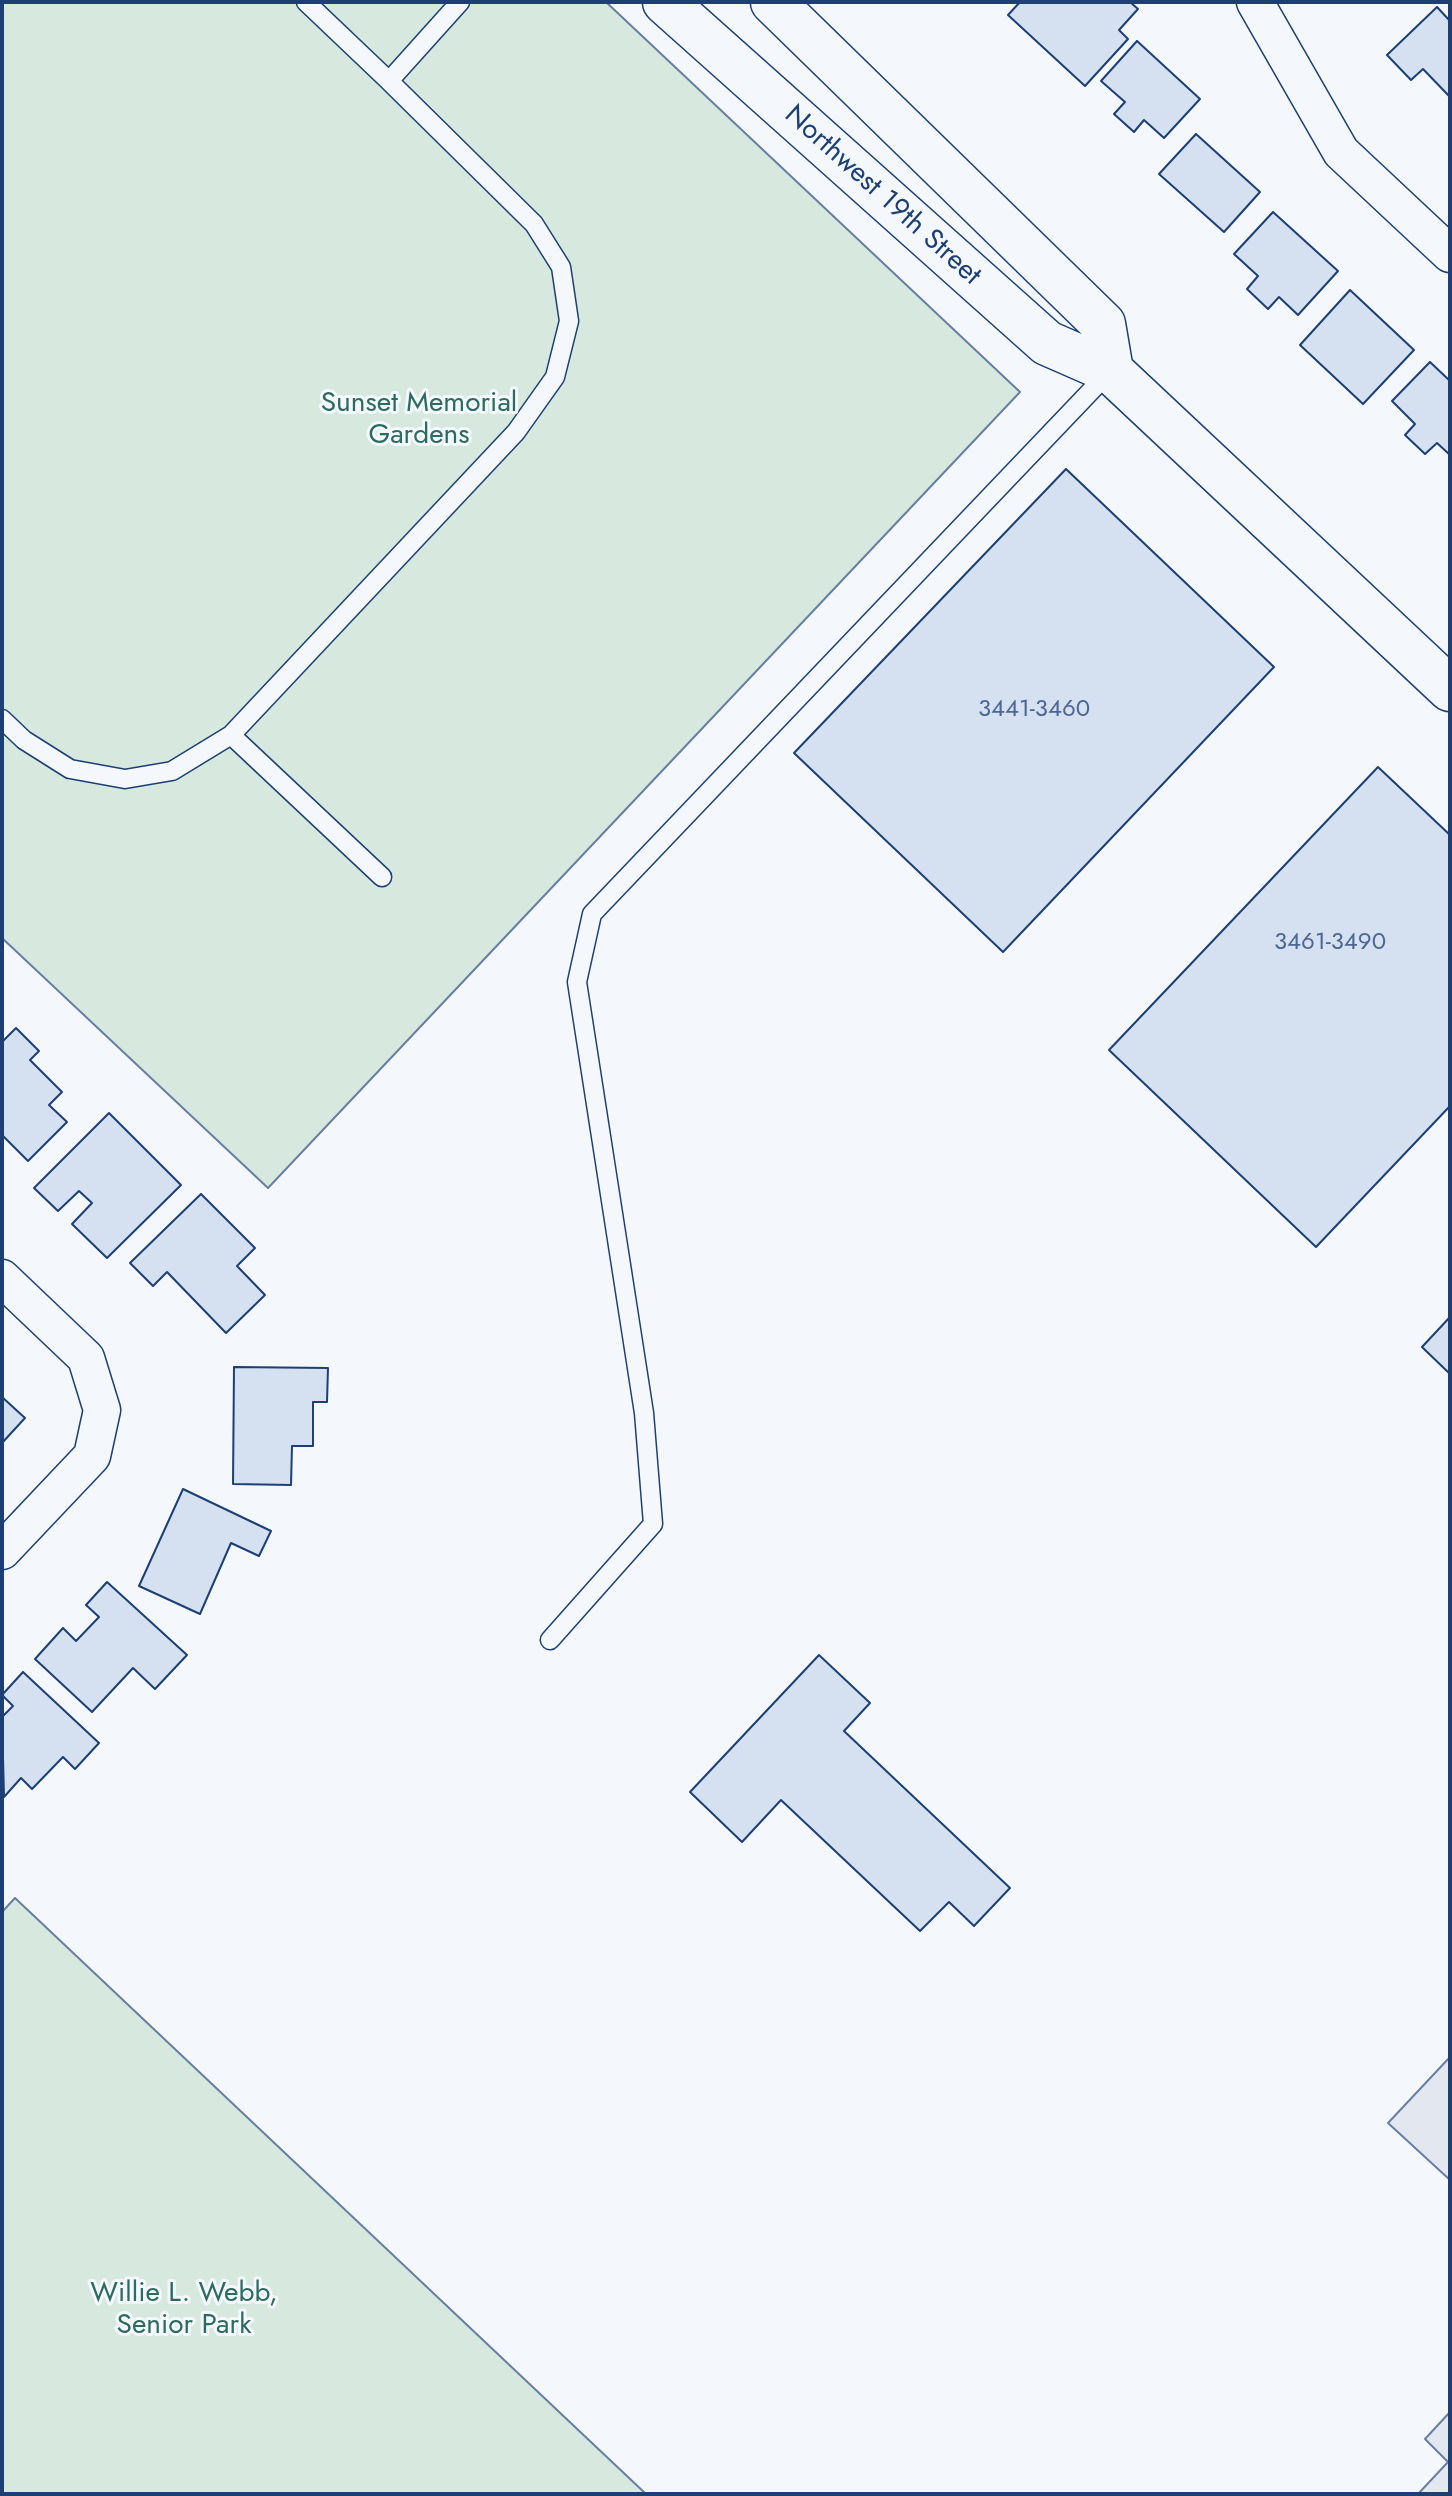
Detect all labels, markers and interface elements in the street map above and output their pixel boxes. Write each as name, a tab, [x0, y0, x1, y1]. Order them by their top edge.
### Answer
street label: Northwest 19th Street	[777, 99, 987, 293]
park label: Sunset Memorial Gardens	[321, 387, 517, 453]
house number: 3441-3460	[978, 696, 1090, 724]
house number: 3461-3490	[1274, 929, 1386, 957]
park label: Willie L. Webb, Senior Park	[90, 2277, 278, 2343]

